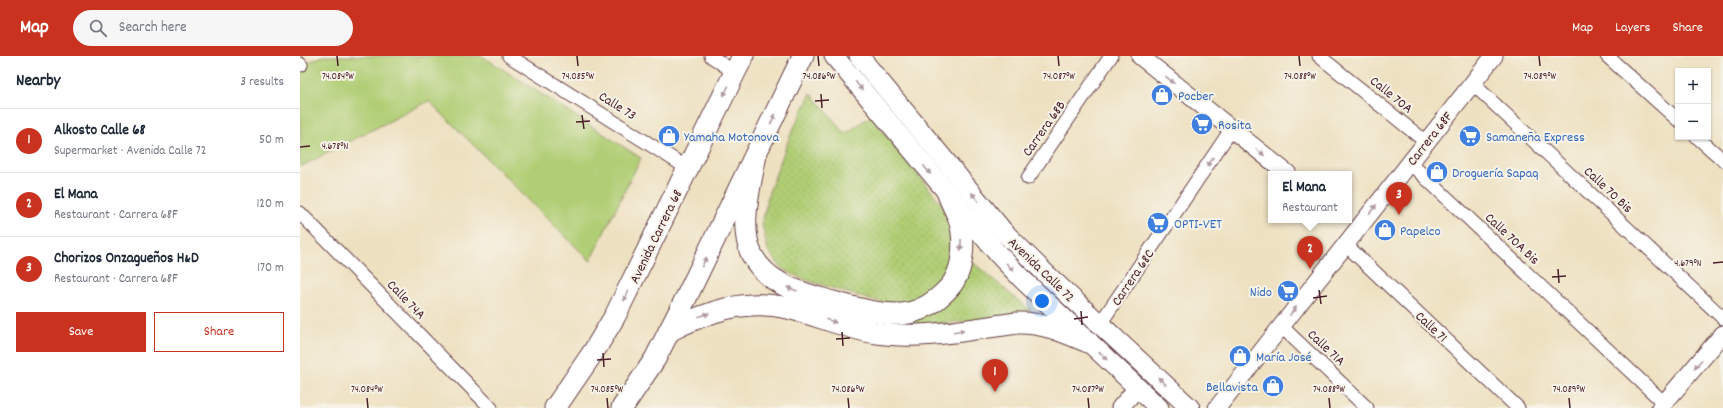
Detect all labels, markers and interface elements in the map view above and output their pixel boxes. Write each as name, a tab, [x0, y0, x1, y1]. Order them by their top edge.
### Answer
search box	[73, 10, 353, 46]
text: Map	[20, 15, 49, 42]
icon: search	[87, 17, 109, 39]
text: Search here	[119, 17, 187, 39]
text: Map	[1572, 18, 1593, 38]
text: Layers	[1615, 18, 1650, 38]
text: Share	[1672, 18, 1703, 38]
map controls	[1675, 68, 1711, 140]
button: +	[1675, 68, 1711, 104]
text: Nearby	[16, 70, 60, 94]
text: 74.084°W	[322, 70, 354, 84]
text: 74.085°W	[562, 70, 595, 84]
text: 74.086°W	[803, 70, 836, 84]
text: 74.087°W	[1043, 70, 1075, 84]
text: 74.088°W	[1284, 70, 1316, 84]
text: 74.089°W	[1524, 70, 1557, 84]
street label: Calle 70A	[1365, 72, 1417, 119]
text: 3 results	[240, 73, 284, 92]
one-way arrow	[1165, 76, 1176, 85]
one-way arrow	[854, 81, 863, 92]
shop icon: Pocber	[1149, 82, 1175, 108]
one-way arrow	[723, 85, 729, 97]
street label: Calle 73	[594, 87, 640, 126]
place label: Pocber	[1178, 87, 1214, 107]
street label: Carrera 68B	[1018, 97, 1071, 161]
button: −	[1675, 104, 1711, 140]
street label: Carrera 68F	[1403, 107, 1459, 170]
supermarket icon: Rosita	[1189, 111, 1215, 137]
one-way arrow	[770, 113, 776, 125]
place label: Rosita	[1218, 116, 1252, 136]
text: Alkosto Calle 68	[54, 120, 146, 142]
shop icon: Yamaha Motonova	[656, 123, 682, 149]
supermarket icon: Samaneña Express	[1457, 123, 1483, 149]
place label: Yamaha Motonova	[684, 128, 779, 148]
place label: Samaneña Express	[1486, 128, 1585, 148]
text: 1	[28, 131, 30, 150]
text: 50 m	[259, 131, 284, 150]
text: 4.678°N	[322, 140, 348, 154]
text: Supermarket · Avenida Calle 72	[54, 142, 206, 161]
one-way arrow	[1254, 148, 1265, 156]
one-way arrow	[1206, 157, 1214, 167]
shop icon: Droguería Sapaq	[1424, 159, 1450, 185]
street label: Calle 70 Bis	[1579, 162, 1637, 219]
one-way arrow	[923, 164, 932, 175]
place label: Droguería Sapaq	[1452, 164, 1539, 184]
popup	[1268, 171, 1352, 223]
text: El Mana	[1282, 177, 1326, 199]
pin: 3	[1386, 182, 1412, 215]
text: El Mana	[54, 184, 98, 206]
street label: Avenida Carrera 68	[625, 186, 688, 287]
one-way arrow	[970, 192, 979, 202]
text: 2	[26, 195, 32, 214]
text: 120 m	[256, 195, 284, 214]
text: Restaurant	[1282, 199, 1338, 218]
one-way arrow	[1369, 204, 1378, 215]
text: Restaurant · Carrera 68F	[54, 206, 178, 225]
street label: Calle 70A Bis	[1480, 209, 1544, 270]
supermarket icon: OPTI-VET	[1145, 210, 1171, 236]
place label: OPTI-VET	[1174, 215, 1222, 235]
shop icon: Papelco	[1372, 217, 1398, 243]
place label: Papelco	[1400, 222, 1441, 242]
street label: Avenida Calle 72	[1003, 233, 1078, 308]
pin: 2	[1297, 236, 1323, 269]
one-way arrow	[958, 239, 965, 251]
street label: Carrera 68C	[1107, 246, 1160, 310]
text: Chorizos Onzagueños H&D	[54, 248, 199, 270]
one-way arrow	[701, 256, 707, 267]
text: 4.679°N	[1674, 257, 1702, 271]
text: 3	[26, 259, 32, 278]
text: 170 m	[257, 259, 284, 278]
one-way arrow	[1005, 261, 1014, 272]
text: Restaurant · Carrera 68F	[54, 270, 178, 289]
street label: Calle 74A	[382, 276, 430, 325]
supermarket icon: Nido	[1275, 278, 1301, 304]
place label: Nido	[1250, 283, 1272, 303]
one-way arrow	[786, 286, 798, 292]
one-way arrow	[622, 290, 629, 301]
your location	[1032, 291, 1052, 311]
one-way arrow	[1288, 306, 1297, 317]
street label: Calle 71	[1410, 307, 1451, 348]
one-way arrow	[698, 311, 710, 317]
button: Save	[16, 312, 146, 352]
button: Share	[154, 312, 284, 352]
one-way arrow	[825, 318, 837, 324]
street label: Calle 71A	[1302, 326, 1349, 372]
one-way arrow	[953, 328, 965, 334]
shop icon: María José	[1227, 343, 1253, 369]
place label: María José	[1256, 348, 1312, 368]
one-way arrow	[1098, 352, 1109, 361]
one-way arrow	[1693, 358, 1702, 369]
pin: 1	[982, 359, 1008, 392]
shop icon: Bellavista	[1260, 373, 1286, 399]
one-way arrow	[1157, 377, 1167, 386]
place label: Bellavista	[1206, 378, 1258, 398]
text: 74.084°W	[351, 383, 383, 397]
text: 74.085°W	[591, 383, 624, 397]
text: 74.086°W	[832, 383, 865, 397]
text: 74.087°W	[1072, 383, 1104, 397]
text: 74.088°W	[1313, 383, 1345, 397]
text: 74.089°W	[1553, 383, 1586, 397]

